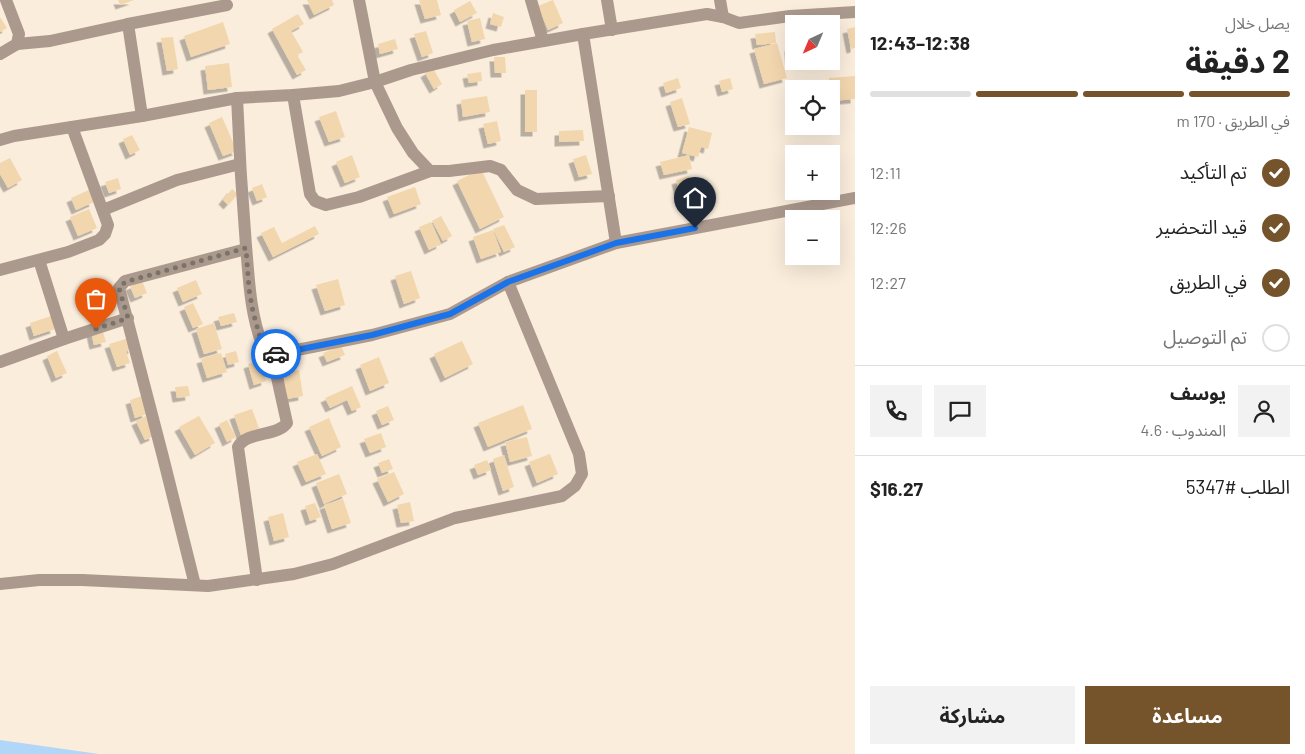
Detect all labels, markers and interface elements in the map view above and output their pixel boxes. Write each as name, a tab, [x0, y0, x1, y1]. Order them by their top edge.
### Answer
text: يصل خلال	[1225, 13, 1290, 32]
north arrow	[785, 15, 840, 70]
map controls	[785, 15, 840, 265]
text: 12:38–12:43	[870, 31, 970, 54]
text: 2 دقيقة	[1185, 41, 1290, 79]
button: locate	[785, 80, 840, 135]
text: في الطريق · 170 m	[1177, 111, 1290, 130]
button: +	[785, 145, 840, 200]
icon: check	[1262, 159, 1290, 187]
text: تم التأكيد	[1180, 160, 1247, 183]
text: 12:11	[870, 163, 901, 182]
pin	[674, 177, 716, 228]
icon: home	[681, 184, 709, 212]
button: −	[785, 210, 840, 265]
icon: check	[1262, 214, 1290, 242]
text: قيد التحضير	[1156, 215, 1247, 238]
text: 12:26	[870, 218, 906, 237]
icon: check	[1262, 269, 1290, 297]
text: في الطريق	[1170, 270, 1247, 293]
text: 12:27	[870, 273, 906, 292]
pin	[75, 278, 117, 329]
icon: bag	[82, 285, 110, 313]
text: تم التوصيل	[1163, 325, 1247, 348]
courier	[251, 329, 301, 379]
icon: car	[262, 340, 290, 368]
text: يوسف	[1170, 381, 1226, 404]
button: phone	[870, 385, 922, 437]
button: chat	[934, 385, 986, 437]
button: person	[1238, 385, 1290, 437]
text: المندوب · 4.6	[1140, 420, 1226, 439]
text: الطلب #5347	[1186, 475, 1290, 498]
text: $16.27	[870, 477, 923, 500]
button: مشاركة	[870, 686, 1075, 744]
button: مساعدة	[1085, 686, 1290, 744]

